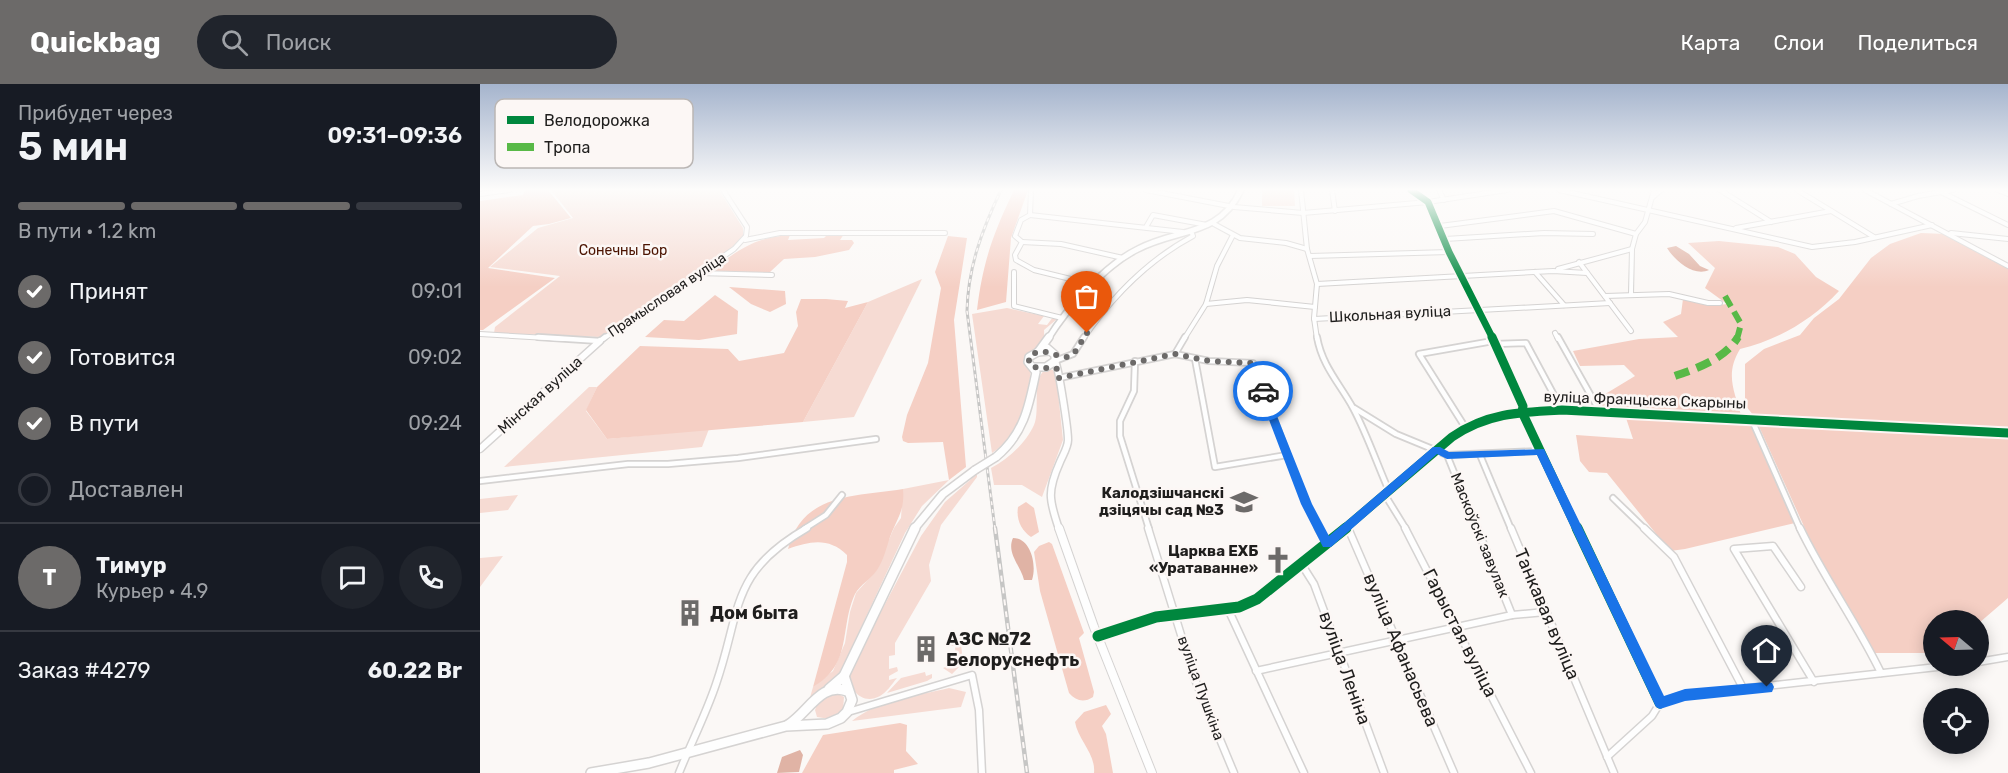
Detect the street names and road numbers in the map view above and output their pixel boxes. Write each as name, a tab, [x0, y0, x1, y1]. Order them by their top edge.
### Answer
street label: Прамысловая вуліца	[605, 249, 729, 341]
street label: Школьная вуліца	[1329, 302, 1451, 326]
street label: Мінская вуліца	[494, 352, 586, 438]
street label: вуліца Францыска Скарыны	[1543, 387, 1747, 413]
street label: Маскоўскі завулак	[1447, 470, 1513, 600]
street label: Танкавая вуліца	[1509, 545, 1585, 683]
street label: Гарыстая вуліца	[1418, 565, 1502, 701]
street label: вуліца Афанасьева	[1359, 570, 1443, 730]
street label: вуліца Леніна	[1314, 608, 1376, 728]
street label: вуліца Пушкіна	[1174, 633, 1228, 743]

